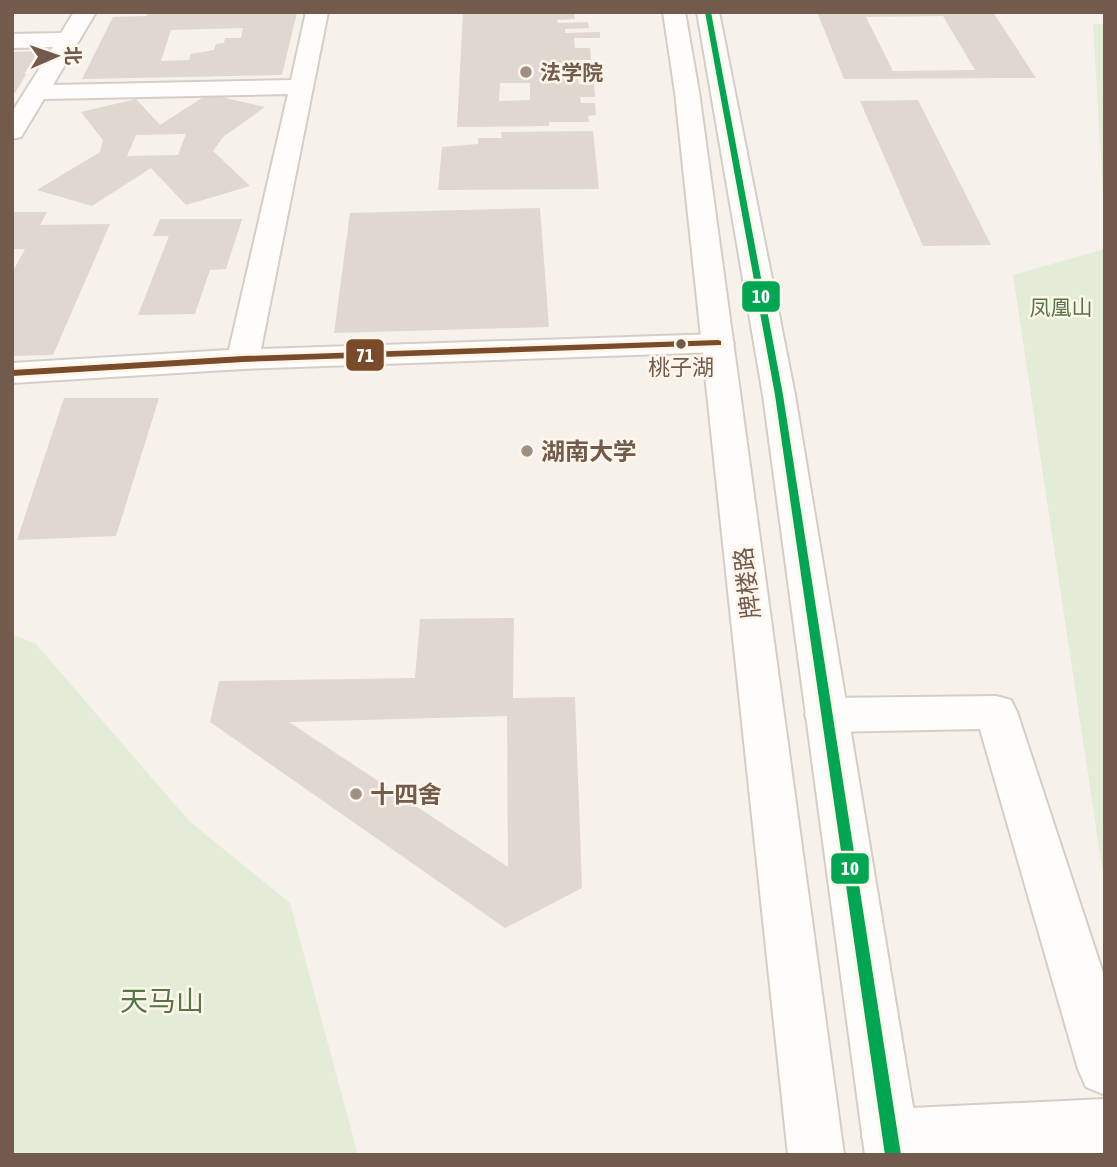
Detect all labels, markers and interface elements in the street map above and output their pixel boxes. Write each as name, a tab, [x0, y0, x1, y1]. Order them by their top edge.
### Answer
north arrow	[21, 21, 91, 91]
text: 北	[62, 46, 84, 65]
place label: 法学院	[540, 60, 603, 84]
marker: 法学院	[518, 64, 534, 80]
line badge: 10	[741, 280, 781, 313]
text: 10	[752, 285, 770, 307]
park label: 凤凰山	[1030, 295, 1093, 319]
marker: 桃子湖	[674, 337, 688, 351]
line badge: 71	[345, 338, 385, 372]
text: 71	[356, 344, 374, 366]
place label: 桃子湖	[648, 354, 714, 380]
place label: 湖南大学	[541, 438, 637, 465]
marker: 湖南大学	[519, 443, 535, 459]
street label: 牌楼路	[729, 546, 765, 620]
place label: 十四舍	[370, 781, 442, 808]
marker: 十四舍	[348, 786, 364, 802]
line badge: 10	[830, 852, 870, 885]
text: 10	[841, 857, 859, 879]
park label: 天马山	[120, 985, 204, 1017]

